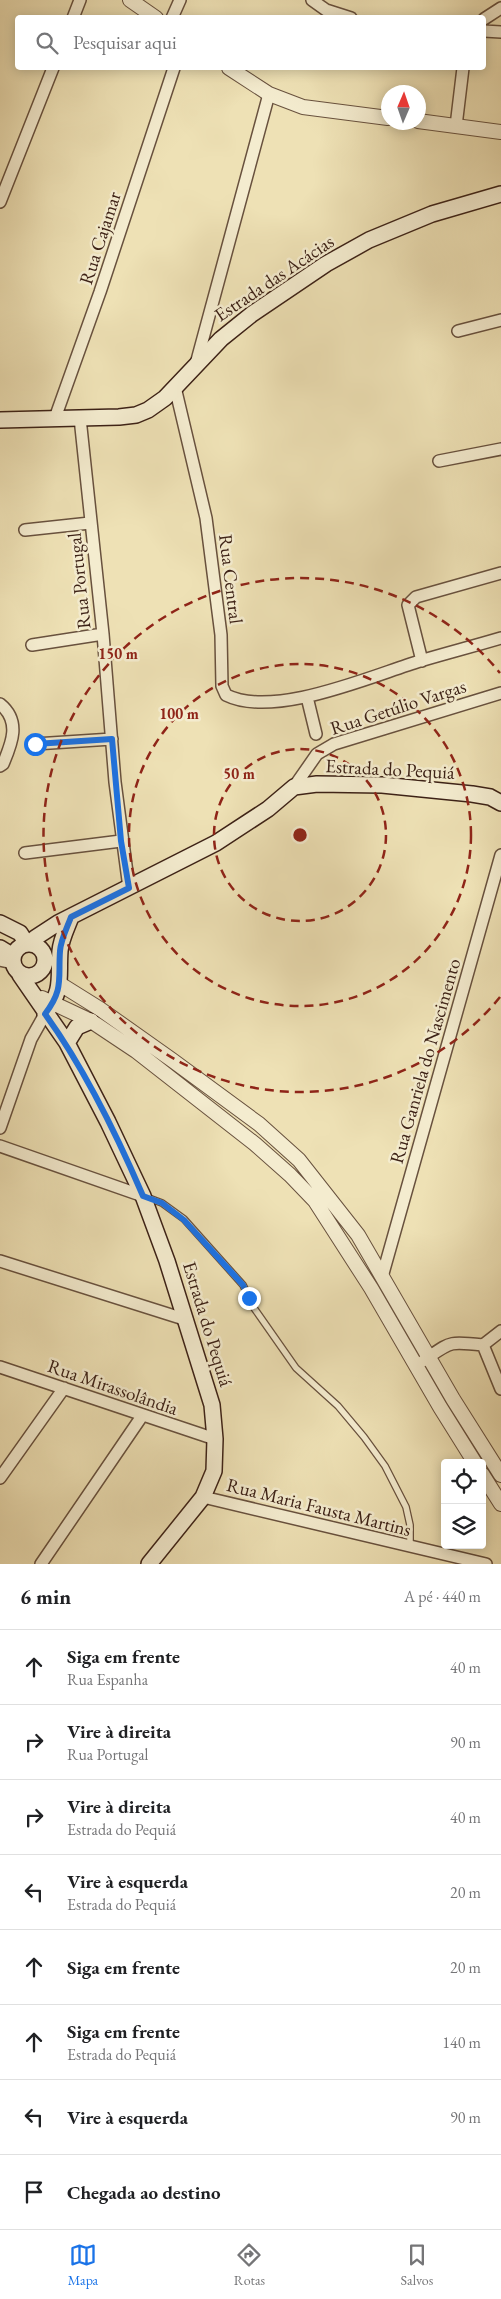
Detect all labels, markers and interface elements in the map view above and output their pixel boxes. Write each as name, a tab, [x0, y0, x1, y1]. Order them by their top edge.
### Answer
search box	[15, 15, 486, 70]
icon: search	[33, 29, 61, 57]
text: Pesquisar aqui	[73, 30, 177, 55]
north arrow	[381, 85, 426, 130]
street label: Rua Cajamar	[73, 188, 127, 288]
street label: Estrada das Acácias	[209, 229, 339, 327]
street label: Rua Portugal	[61, 531, 96, 630]
street label: Rua Central	[213, 533, 249, 626]
text: 150 m	[98, 644, 138, 663]
street label: Rua Getúlio Vargas	[327, 673, 469, 741]
text: 100 m	[159, 704, 199, 723]
route start	[24, 733, 47, 756]
street label: Estrada do Pequiá	[325, 753, 456, 785]
text: 50 m	[223, 764, 255, 783]
centre of rings	[291, 826, 309, 844]
street label: Rua Ganriela do Nascimento	[384, 956, 466, 1166]
street label: Estrada do Pequiá	[177, 1258, 239, 1390]
route end	[238, 1287, 261, 1310]
street label: Rua Mirassolândia	[45, 1353, 182, 1421]
map controls	[441, 1459, 486, 1549]
button: locate	[441, 1459, 486, 1504]
street label: Rua Maria Fausta Martins	[224, 1472, 414, 1542]
button: layers	[441, 1504, 486, 1549]
text: 6 min	[20, 1583, 71, 1610]
text: A pé · 440 m	[404, 1586, 481, 1607]
text: Siga em frente	[67, 1644, 180, 1669]
icon: ahead	[20, 1653, 48, 1681]
text: 40 m	[450, 1657, 481, 1678]
text: Rua Espanha	[67, 1669, 148, 1690]
text: Vire à direita	[67, 1719, 171, 1744]
icon: right	[20, 1728, 48, 1756]
text: 90 m	[450, 1732, 481, 1753]
text: Rua Portugal	[67, 1744, 148, 1765]
text: Vire à direita	[67, 1794, 171, 1819]
icon: right	[20, 1803, 48, 1831]
text: 40 m	[450, 1807, 481, 1828]
text: Estrada do Pequiá	[67, 1819, 176, 1840]
text: Vire à esquerda	[67, 1869, 188, 1894]
icon: left	[20, 1878, 48, 1906]
text: 20 m	[450, 1882, 481, 1903]
text: Estrada do Pequiá	[67, 1894, 176, 1915]
icon: ahead	[20, 1953, 48, 1981]
text: Siga em frente	[67, 1955, 180, 1980]
text: 20 m	[450, 1957, 481, 1978]
text: Siga em frente	[67, 2019, 180, 2044]
icon: ahead	[20, 2028, 48, 2056]
text: 140 m	[442, 2032, 481, 2053]
text: Estrada do Pequiá	[67, 2044, 176, 2065]
icon: left	[20, 2103, 48, 2131]
text: Vire à esquerda	[67, 2105, 188, 2130]
text: 90 m	[450, 2107, 481, 2128]
icon: arrive	[20, 2178, 48, 2206]
text: Chegada ao destino	[67, 2180, 221, 2205]
tab: Mapa	[68, 2241, 98, 2289]
tab: Rotas	[234, 2241, 265, 2289]
tab: Salvos	[401, 2241, 433, 2289]

